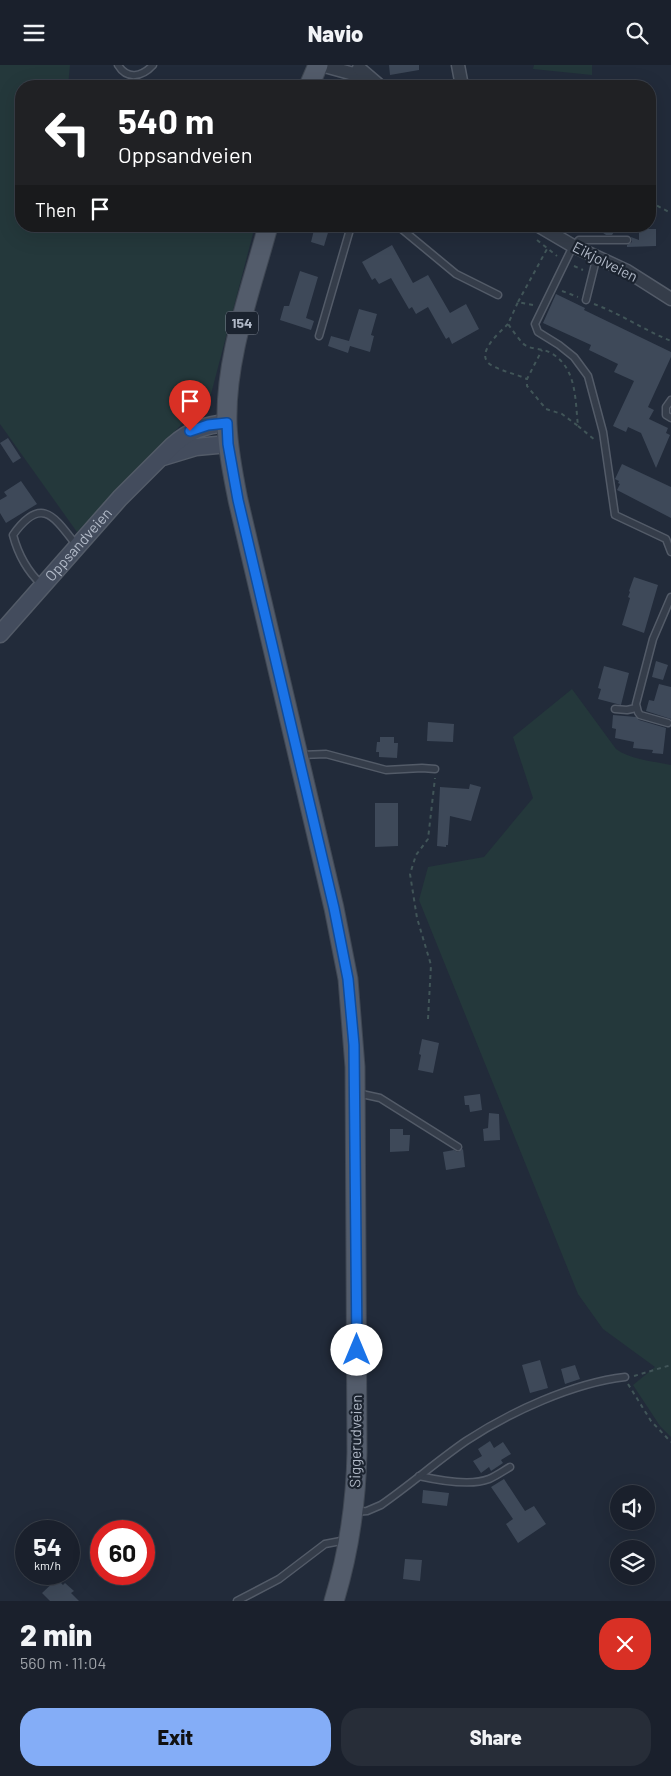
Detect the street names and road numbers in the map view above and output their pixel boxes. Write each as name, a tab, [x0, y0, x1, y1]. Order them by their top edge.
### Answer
street label: Eikjolveien	[570, 237, 641, 285]
road number: 154	[226, 312, 258, 335]
street label: Oppsandveien	[41, 504, 115, 584]
street label: Siggerudveien	[345, 1394, 365, 1488]

